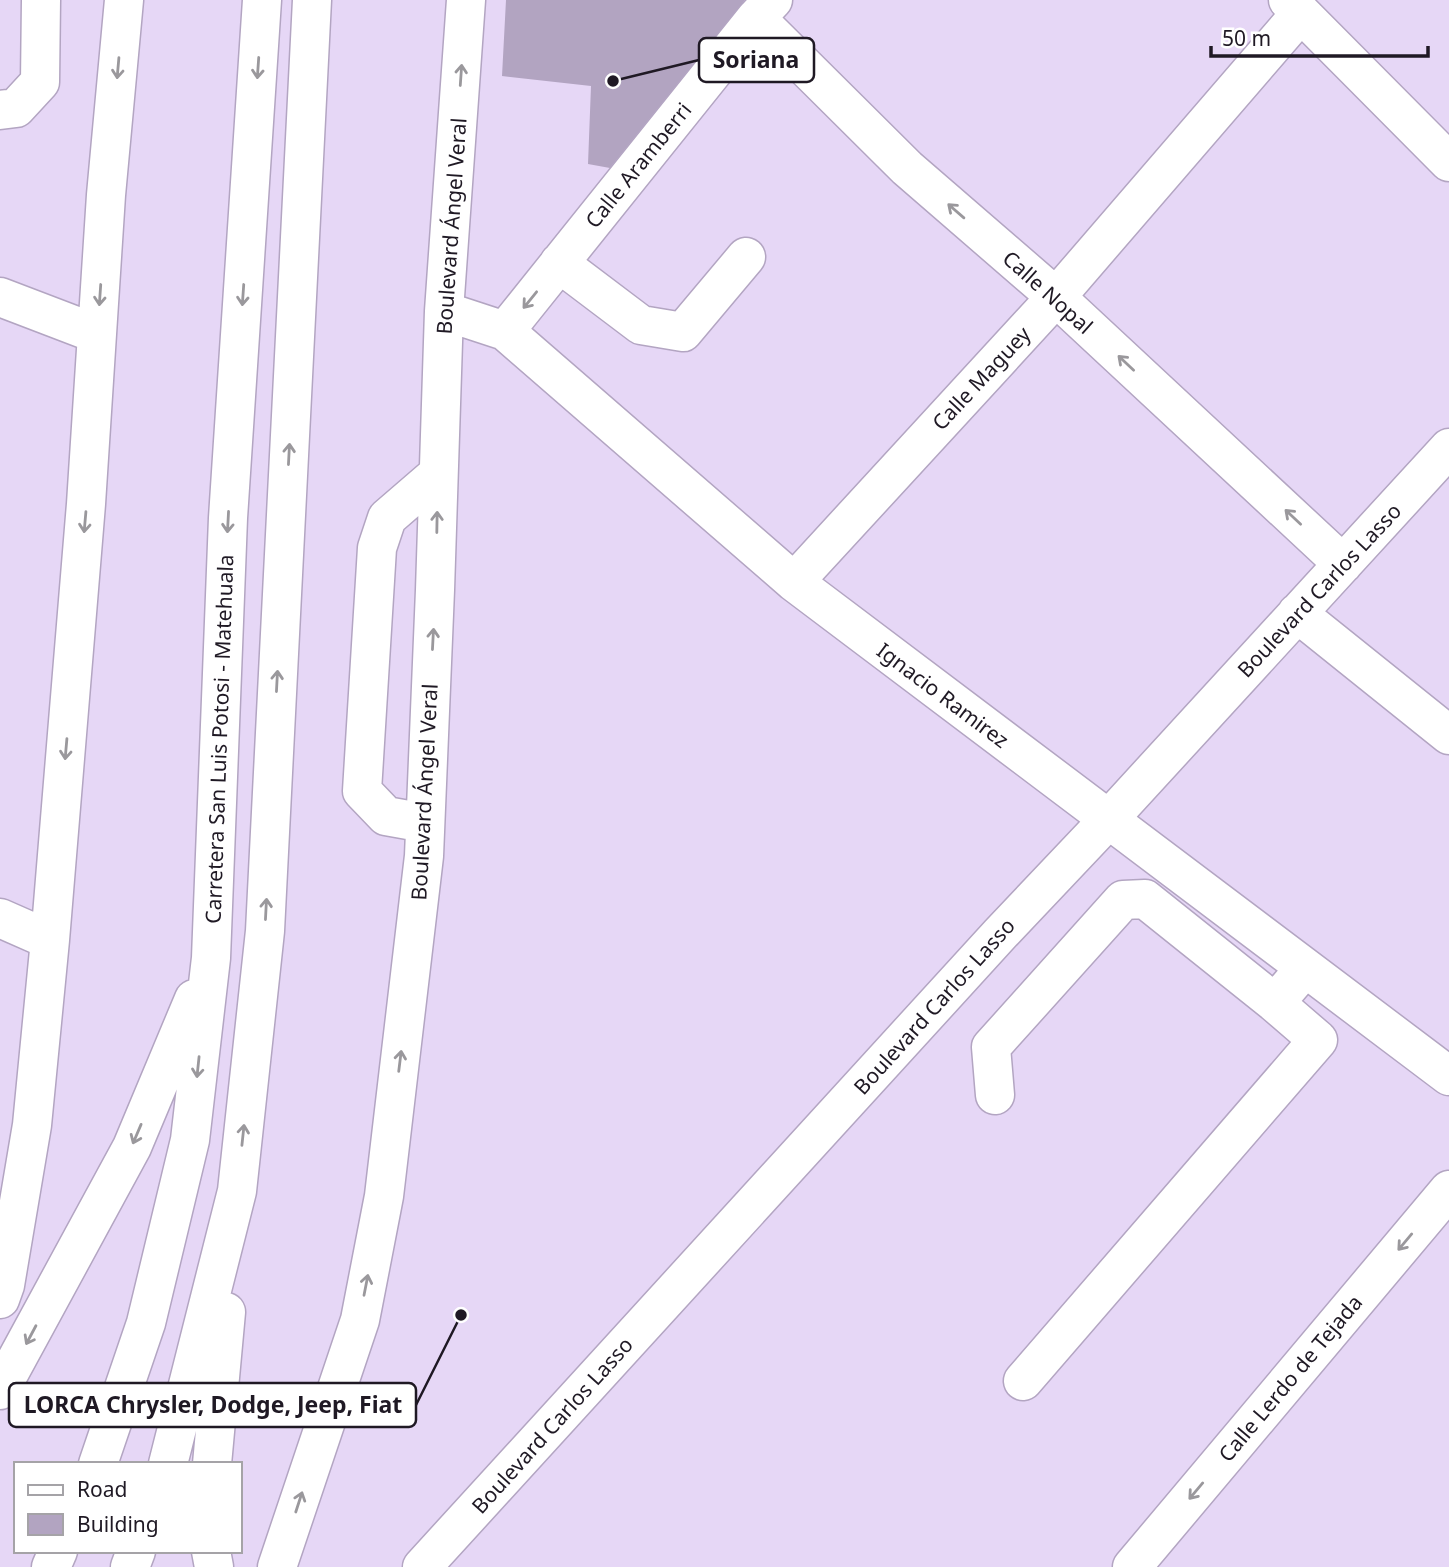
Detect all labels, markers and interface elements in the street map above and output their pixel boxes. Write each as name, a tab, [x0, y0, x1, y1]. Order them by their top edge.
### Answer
scale bar	[1211, 14, 1428, 58]
text: 50 m	[1222, 24, 1271, 52]
callout: Soriana	[699, 38, 814, 82]
text: Soriana	[713, 43, 799, 75]
one-way arrow	[111, 56, 124, 79]
one-way arrow	[251, 56, 264, 79]
one-way arrow	[455, 64, 468, 87]
street label: Calle Aramberri	[579, 96, 697, 234]
street label: Boulevard Ángel Veral	[429, 117, 473, 335]
one-way arrow	[948, 203, 966, 219]
street label: Calle Nopal	[997, 244, 1099, 340]
one-way arrow	[93, 283, 106, 306]
one-way arrow	[236, 283, 249, 306]
one-way arrow	[522, 290, 537, 309]
street label: Calle Maguey	[926, 320, 1036, 436]
one-way arrow	[1118, 354, 1135, 371]
one-way arrow	[283, 443, 296, 466]
street label: Boulevard Carlos Lasso	[1231, 497, 1407, 683]
one-way arrow	[1285, 509, 1302, 526]
one-way arrow	[78, 510, 91, 533]
one-way arrow	[222, 510, 235, 533]
one-way arrow	[430, 511, 444, 534]
street label: Carretera San Luis Potosi - Matehuala	[199, 554, 239, 924]
one-way arrow	[427, 628, 440, 650]
street label: Ignacio Ramirez	[871, 636, 1015, 754]
one-way arrow	[271, 670, 284, 693]
street label: Boulevard Ángel Veral	[404, 683, 444, 901]
one-way arrow	[59, 737, 72, 759]
one-way arrow	[259, 897, 272, 920]
street label: Boulevard Carlos Lasso	[847, 912, 1021, 1100]
one-way arrow	[394, 1050, 407, 1072]
one-way arrow	[192, 1055, 205, 1078]
one-way arrow	[130, 1123, 143, 1144]
one-way arrow	[236, 1124, 249, 1147]
one-way arrow	[1397, 1232, 1413, 1250]
one-way arrow	[360, 1274, 374, 1297]
street label: Calle Lerdo de Tejada	[1212, 1289, 1368, 1467]
one-way arrow	[23, 1324, 37, 1345]
street label: Boulevard Carlos Lasso	[465, 1331, 639, 1519]
callout: LORCA Chrysler, Dodge, Jeep, Fiat	[9, 1383, 416, 1427]
text: LORCA Chrysler, Dodge, Jeep, Fiat	[24, 1388, 402, 1420]
legend	[14, 1462, 242, 1553]
text: Road	[77, 1475, 127, 1503]
one-way arrow	[1188, 1482, 1204, 1500]
one-way arrow	[294, 1492, 306, 1514]
text: Building	[77, 1510, 159, 1538]

